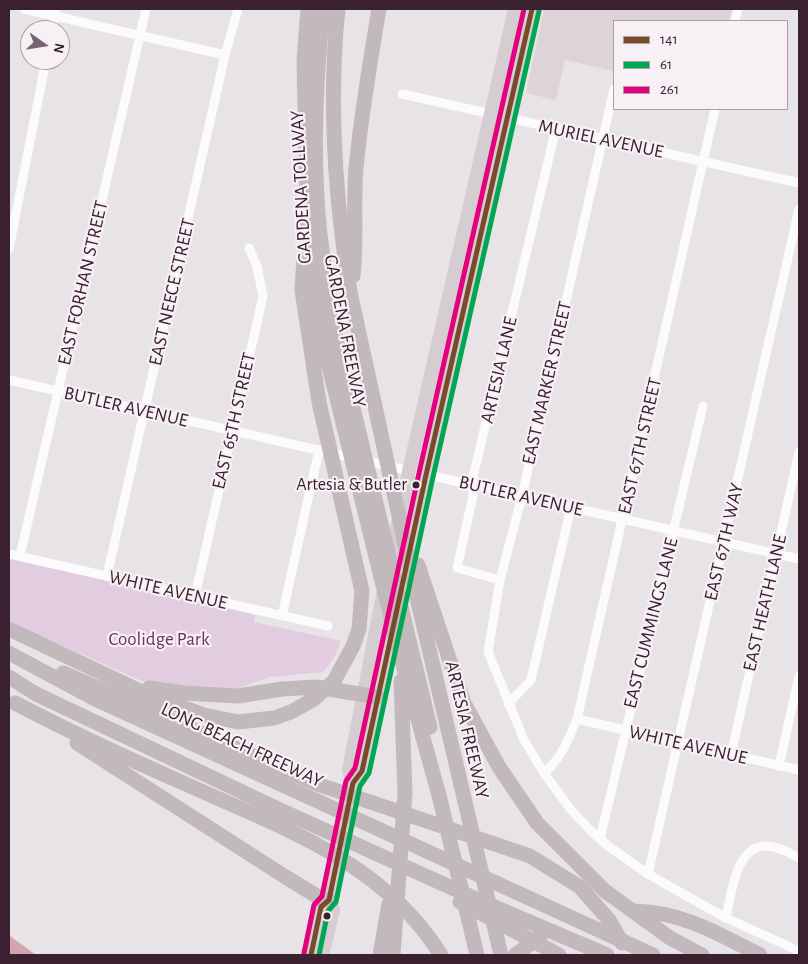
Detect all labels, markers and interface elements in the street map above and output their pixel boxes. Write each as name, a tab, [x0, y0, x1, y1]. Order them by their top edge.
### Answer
north arrow	[20, 20, 70, 70]
legend	[613, 20, 788, 110]
text: 141	[660, 32, 678, 47]
text: N	[51, 42, 67, 54]
text: 61	[660, 57, 672, 72]
text: 261	[660, 82, 679, 97]
street label: GARDENA TOLLWAY	[286, 110, 316, 264]
street label: MURIEL AVENUE	[536, 115, 666, 163]
street label: EAST FORHAN STREET	[53, 198, 113, 368]
street label: EAST NEECE STREET	[144, 216, 200, 368]
street label: GARDENA FREEWAY	[319, 253, 371, 409]
street label: EAST MARKER STREET	[517, 299, 577, 467]
street label: ARTESIA LANE	[476, 315, 522, 425]
street label: EAST 65TH STREET	[207, 350, 261, 492]
street label: EAST 67TH STREET	[613, 375, 667, 517]
street label: BUTLER AVENUE	[62, 382, 190, 432]
street label: BUTLER AVENUE	[457, 471, 585, 521]
place label: Artesia & Butler	[296, 474, 407, 496]
marker: Artesia & Butler	[411, 480, 421, 490]
street label: EAST 67TH WAY	[699, 481, 749, 603]
street label: EAST HEATH LANE	[738, 532, 792, 674]
street label: EAST CUMMINGS LANE	[619, 535, 683, 711]
street label: WHITE AVENUE	[107, 565, 229, 615]
park label: Coolidge Park	[108, 628, 210, 650]
street label: ARTESIA FREEWAY	[440, 659, 494, 801]
street label: LONG BEACH FREEWAY	[157, 697, 327, 793]
street label: WHITE AVENUE	[627, 720, 749, 770]
unlabelled marker	[322, 911, 332, 921]

